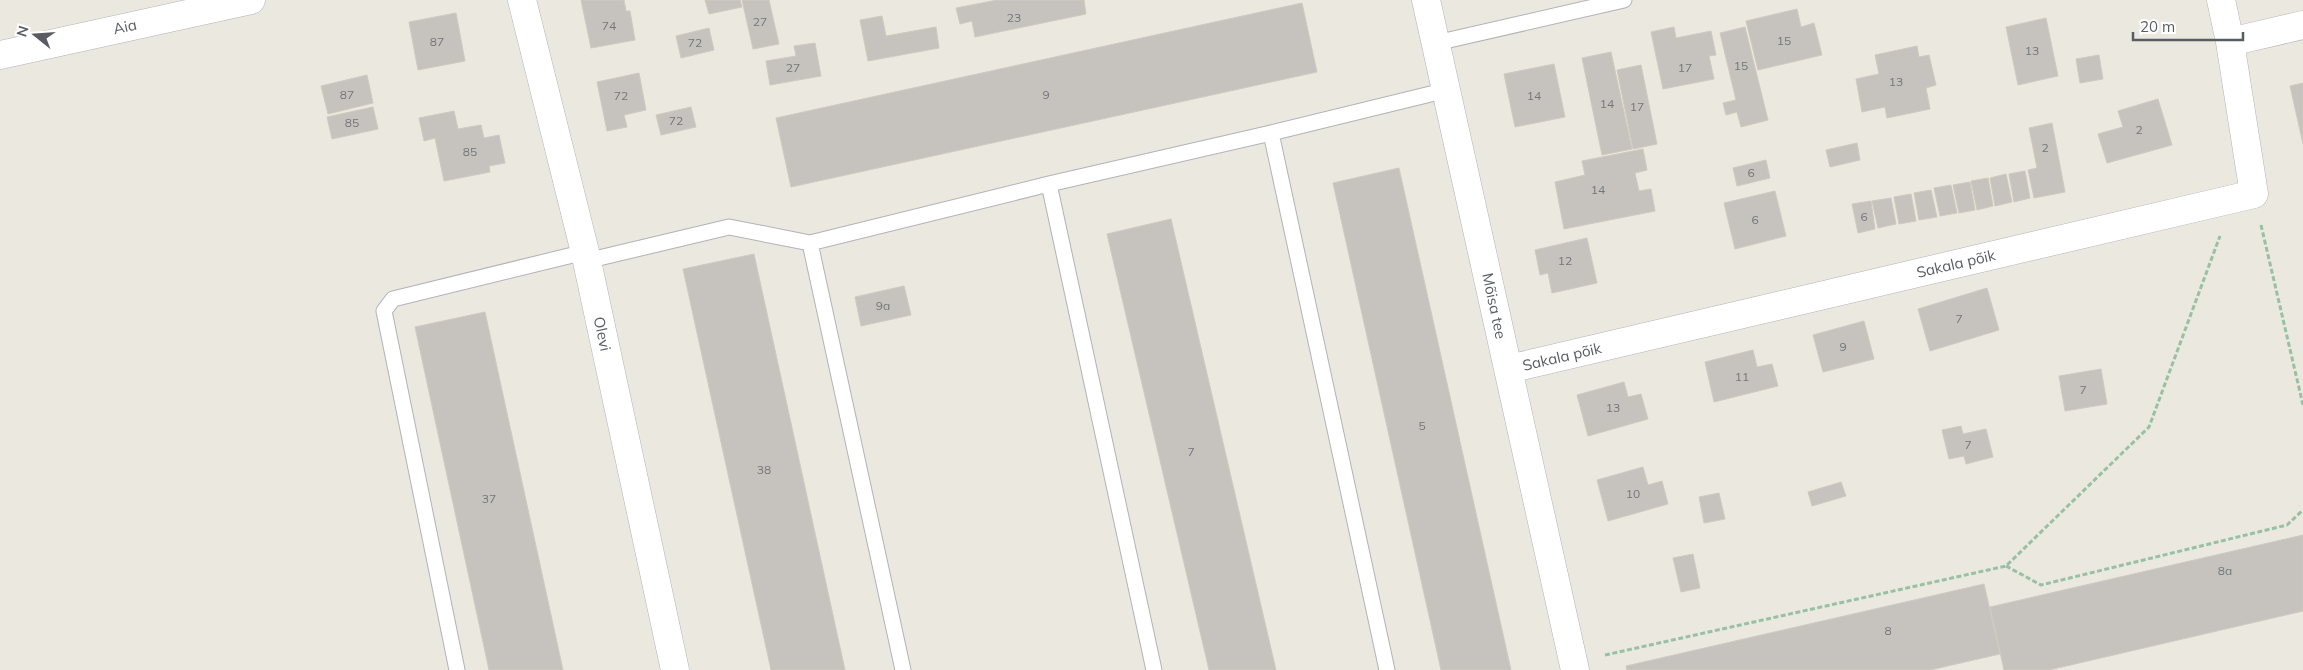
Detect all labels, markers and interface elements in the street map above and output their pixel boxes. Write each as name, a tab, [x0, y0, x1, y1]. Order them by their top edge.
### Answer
north arrow	[10, 10, 60, 60]
house number: 23	[1007, 10, 1021, 25]
scale bar	[2133, 10, 2243, 42]
house number: 27	[753, 14, 767, 29]
street label: Aia	[111, 15, 138, 38]
text: 20 m	[2140, 17, 2175, 36]
house number: 74	[602, 18, 616, 33]
text: N	[12, 24, 33, 39]
house number: 15	[1777, 33, 1791, 48]
house number: 87	[430, 34, 444, 49]
house number: 72	[688, 35, 702, 50]
house number: 13	[2025, 43, 2039, 58]
house number: 15	[1734, 58, 1748, 73]
house number: 27	[786, 60, 800, 75]
house number: 17	[1678, 60, 1692, 75]
house number: 13	[1889, 74, 1903, 89]
house number: 87	[340, 87, 354, 102]
house number: 9	[1042, 87, 1050, 102]
house number: 72	[614, 88, 628, 103]
house number: 14	[1527, 88, 1541, 103]
house number: 14	[1600, 96, 1614, 111]
house number: 17	[1630, 99, 1644, 114]
house number: 72	[669, 113, 683, 128]
house number: 85	[345, 115, 359, 130]
house number: 2	[2135, 122, 2143, 137]
house number: 2	[2041, 140, 2049, 155]
house number: 85	[463, 144, 477, 159]
house number: 6	[1747, 165, 1755, 180]
house number: 14	[1591, 182, 1605, 197]
house number: 6	[1860, 209, 1868, 224]
house number: 6	[1751, 212, 1759, 227]
street label: Sakala põik	[1915, 245, 1997, 282]
house number: 12	[1558, 253, 1572, 268]
street label: Mõisa tee	[1478, 271, 1511, 341]
house number: 9a	[876, 298, 890, 313]
house number: 7	[1955, 311, 1963, 326]
street label: Olevi	[590, 315, 615, 353]
street label: Sakala põik	[1521, 338, 1603, 375]
house number: 9	[1839, 339, 1847, 354]
house number: 11	[1735, 369, 1749, 384]
house number: 7	[2079, 382, 2087, 397]
house number: 13	[1606, 400, 1620, 415]
house number: 5	[1418, 418, 1426, 433]
house number: 7	[1964, 437, 1972, 452]
house number: 7	[1187, 444, 1195, 459]
house number: 38	[757, 462, 771, 477]
house number: 10	[1626, 486, 1640, 501]
house number: 37	[482, 491, 496, 506]
house number: 8a	[2218, 563, 2232, 578]
house number: 8	[1884, 623, 1892, 638]

